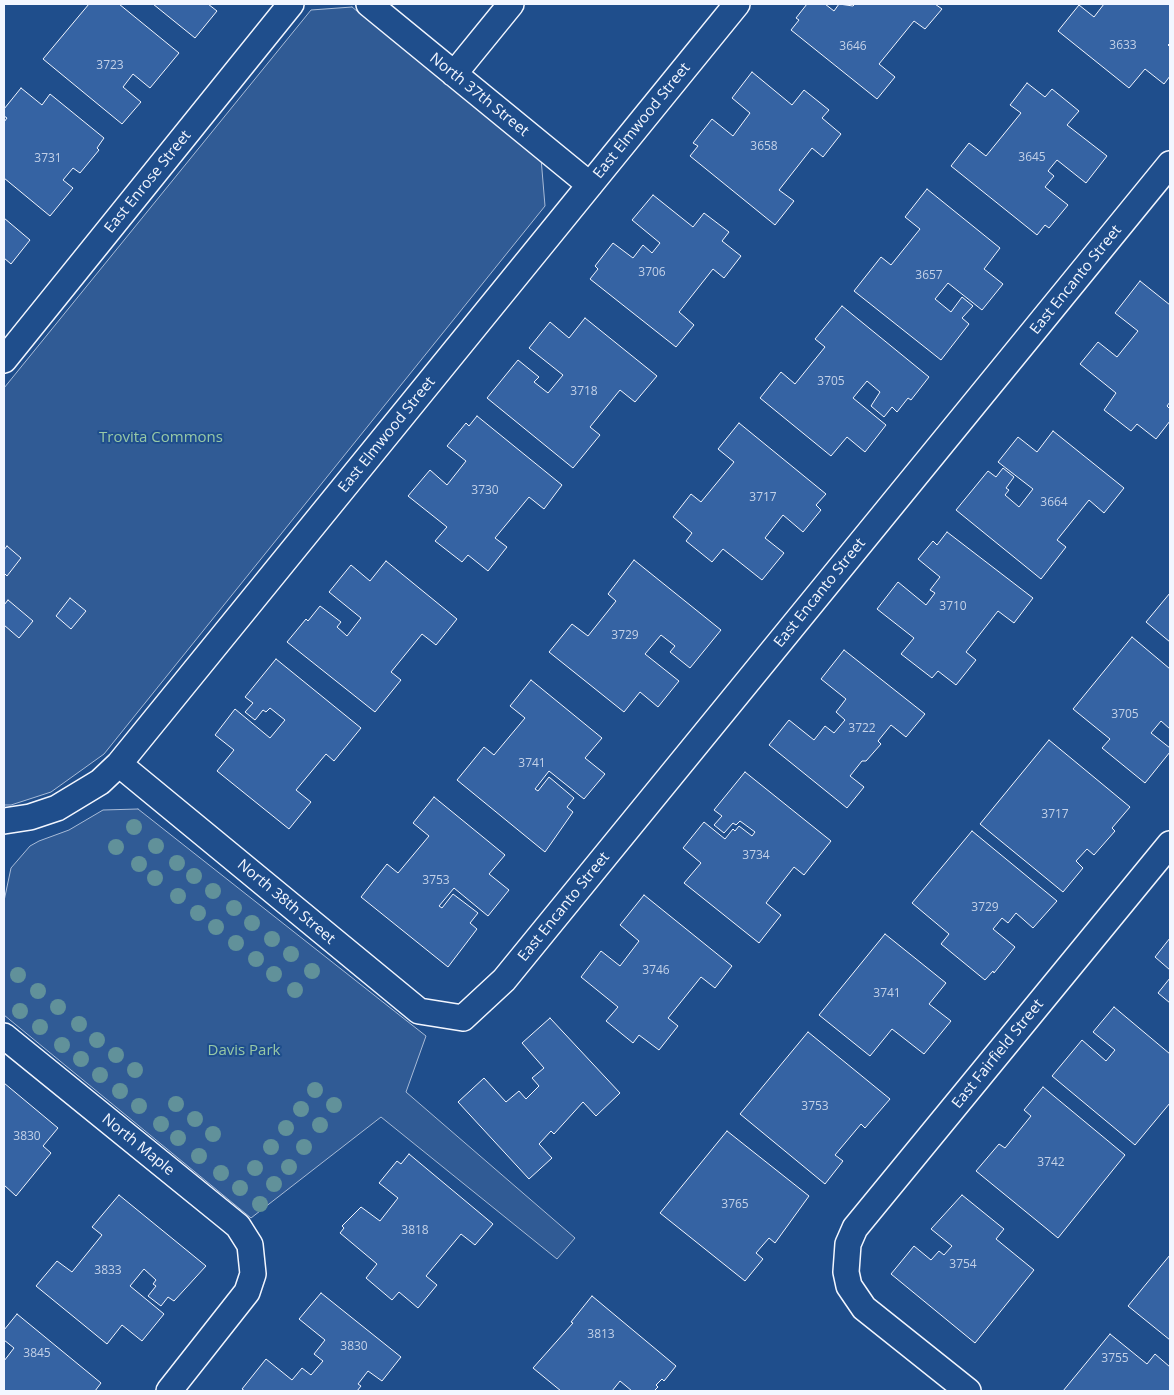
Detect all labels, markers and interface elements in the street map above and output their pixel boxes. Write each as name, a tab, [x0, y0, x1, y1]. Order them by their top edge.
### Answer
house number: 3633	[1109, 39, 1137, 53]
house number: 3646	[839, 40, 867, 54]
street label: North 37th Street	[426, 49, 532, 141]
house number: 3723	[96, 59, 124, 73]
street label: East Elmwood Street	[590, 59, 694, 183]
street label: East Enrose Street	[101, 127, 195, 237]
house number: 3658	[750, 140, 778, 154]
house number: 3645	[1018, 151, 1046, 165]
house number: 3731	[34, 152, 62, 166]
street label: East Encanto Street	[1026, 222, 1126, 338]
house number: 3706	[638, 266, 666, 280]
house number: 3657	[915, 269, 943, 283]
street label: East Elmwood Street	[335, 373, 439, 497]
house number: 3705	[817, 375, 845, 389]
house number: 3718	[570, 385, 598, 399]
park label: Trovita Commons	[99, 429, 223, 447]
house number: 3730	[471, 484, 499, 498]
house number: 3717	[749, 491, 777, 505]
house number: 3664	[1040, 496, 1068, 510]
street label: East Encanto Street	[770, 535, 870, 651]
house number: 3710	[939, 600, 967, 614]
house number: 3729	[611, 629, 639, 643]
house number: 3705	[1111, 708, 1139, 722]
house number: 3722	[848, 722, 876, 736]
house number: 3741	[518, 757, 546, 771]
house number: 3717	[1041, 808, 1069, 822]
street label: East Encanto Street	[514, 849, 614, 965]
house number: 3734	[742, 849, 770, 863]
street label: North 38th Street	[233, 856, 339, 948]
house number: 3753	[422, 874, 450, 888]
house number: 3729	[971, 901, 999, 915]
house number: 3746	[642, 964, 670, 978]
house number: 3741	[873, 987, 901, 1001]
street label: East Fairfield Street	[949, 996, 1047, 1112]
park label: Davis Park	[208, 1042, 280, 1060]
house number: 3753	[801, 1100, 829, 1114]
street label: North Maple	[98, 1110, 178, 1180]
house number: 3830	[13, 1130, 41, 1144]
house number: 3742	[1037, 1156, 1065, 1170]
house number: 3765	[721, 1198, 749, 1212]
house number: 3818	[401, 1224, 429, 1238]
house number: 3754	[949, 1258, 977, 1272]
house number: 3833	[94, 1264, 122, 1278]
house number: 3813	[587, 1328, 615, 1342]
house number: 3830	[340, 1340, 368, 1354]
house number: 3845	[23, 1347, 51, 1361]
house number: 3755	[1101, 1352, 1129, 1366]

